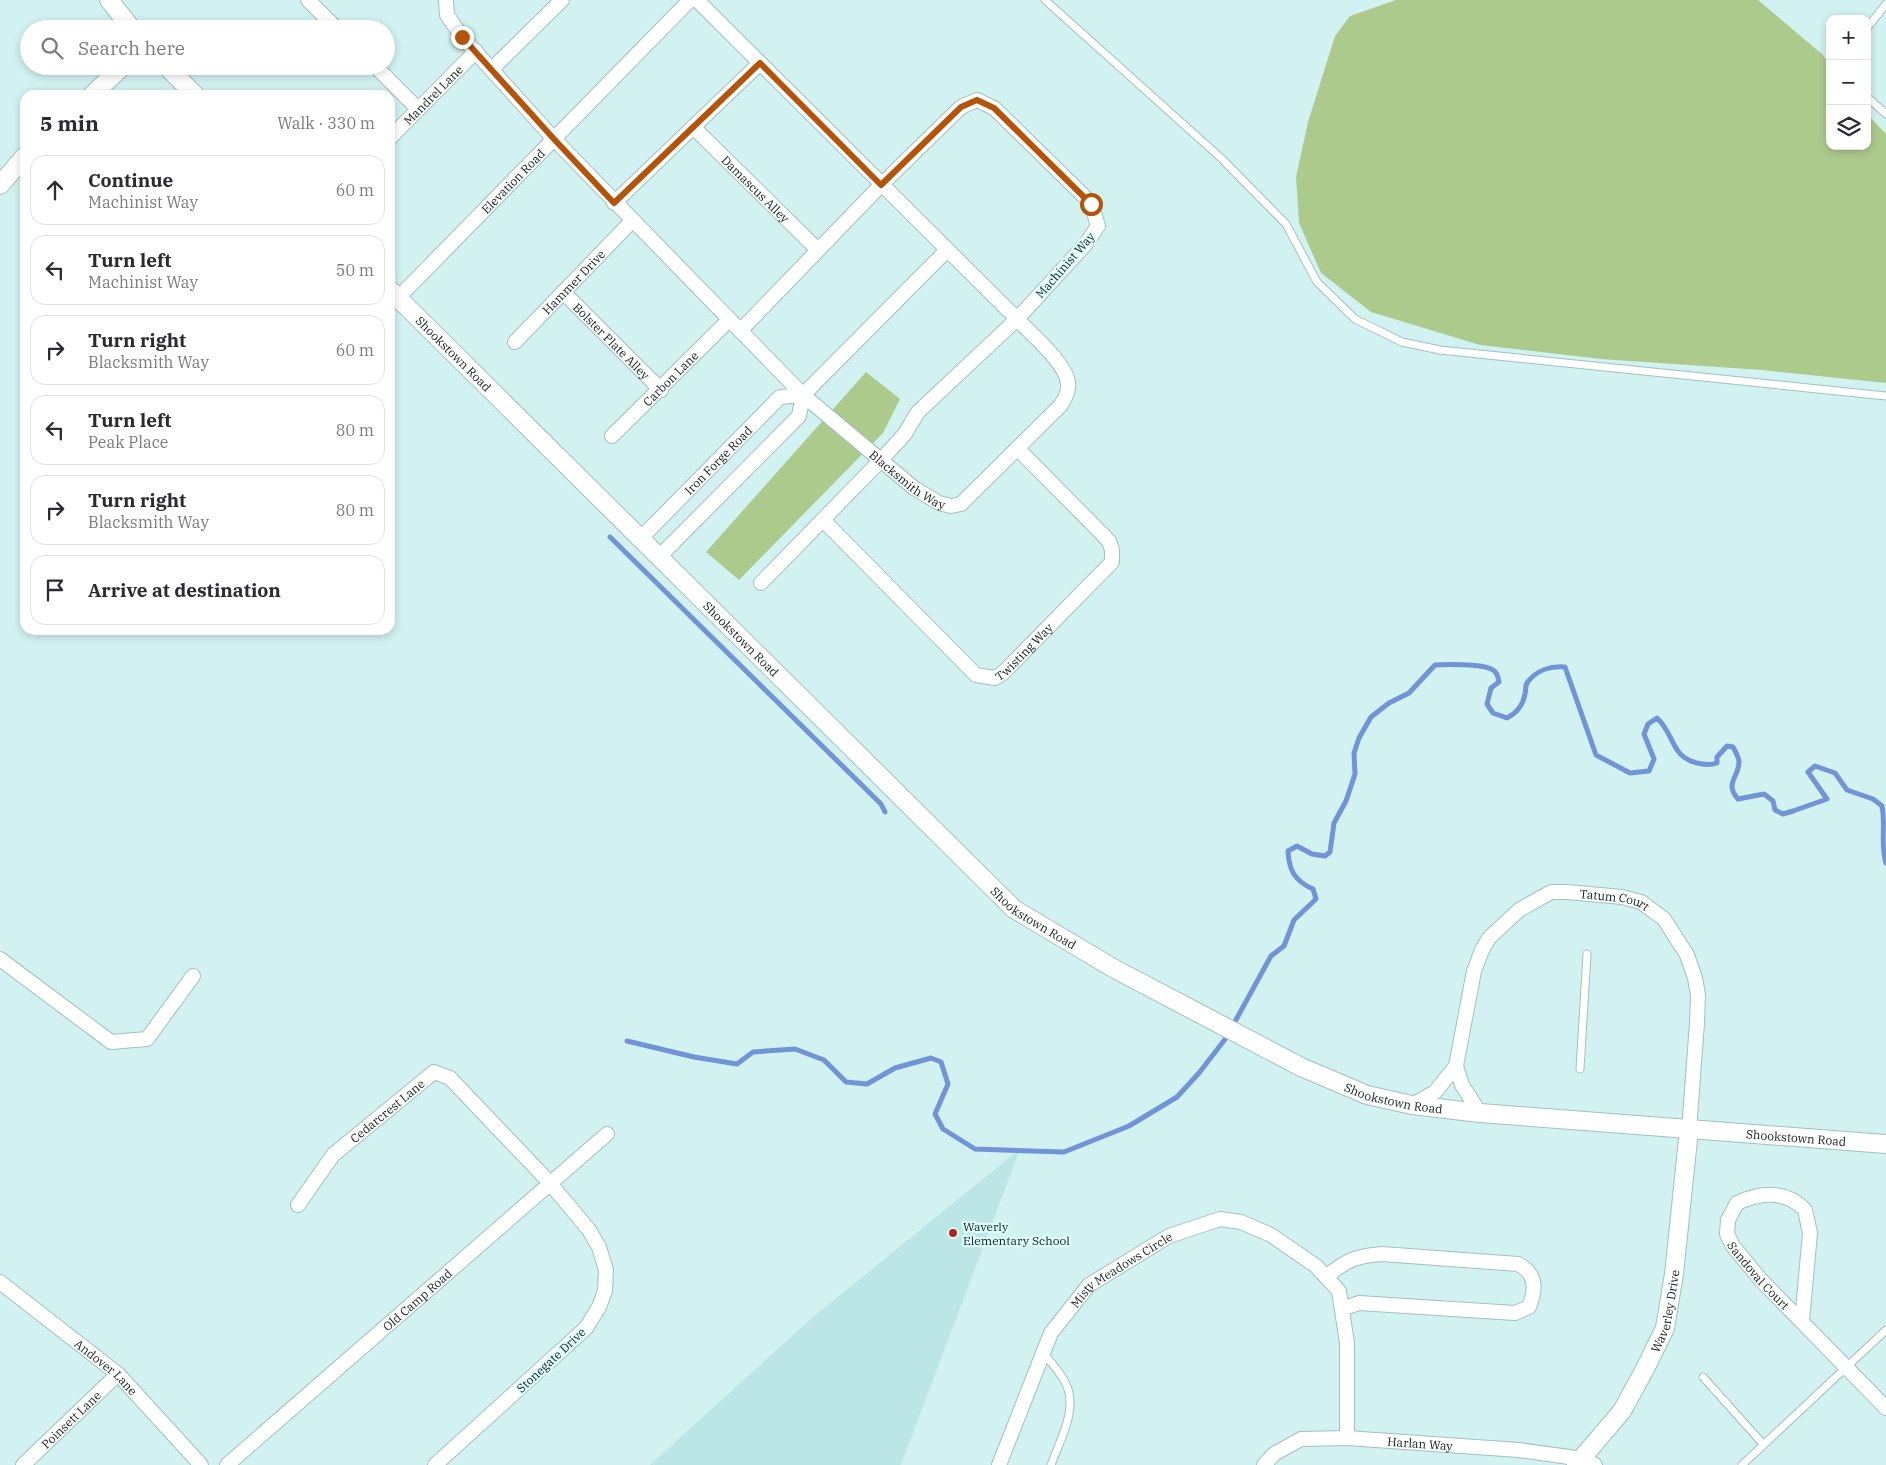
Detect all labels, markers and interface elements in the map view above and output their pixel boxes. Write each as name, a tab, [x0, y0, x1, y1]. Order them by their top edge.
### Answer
map controls	[1826, 15, 1871, 150]
button: +	[1826, 15, 1871, 60]
search box	[20, 20, 395, 75]
route end	[451, 26, 474, 49]
icon: search	[38, 34, 66, 62]
text: Search here	[78, 36, 185, 60]
button: −	[1826, 60, 1871, 105]
street label: Mandrel Lane	[400, 62, 466, 128]
button: layers	[1826, 105, 1871, 150]
text: 5 min	[40, 109, 99, 137]
text: Walk · 330 m	[277, 113, 375, 133]
street label: Elevation Road	[478, 145, 548, 216]
street label: Damascus Alley	[719, 152, 793, 226]
text: Continue	[88, 168, 173, 192]
icon: ahead	[41, 176, 69, 204]
text: 60 m	[336, 180, 374, 200]
text: Machinist Way	[88, 192, 198, 212]
route start	[1080, 193, 1103, 216]
street label: Machinist Way	[1032, 229, 1098, 301]
street label: Hammer Drive	[539, 246, 608, 317]
text: Turn left	[88, 248, 171, 272]
icon: left	[41, 256, 69, 284]
text: 50 m	[336, 260, 374, 280]
text: Machinist Way	[88, 272, 198, 292]
street label: Bolster Plate Alley	[570, 299, 654, 383]
street label: Shookstown Road	[413, 313, 495, 394]
text: Turn right	[88, 328, 186, 352]
icon: right	[41, 336, 69, 364]
text: 60 m	[336, 340, 374, 360]
street label: Carbon Lane	[639, 348, 701, 409]
text: Blacksmith Way	[88, 352, 209, 372]
text: Turn left	[88, 408, 171, 432]
icon: left	[41, 416, 69, 444]
text: 80 m	[336, 420, 374, 440]
street label: Iron Forge Road	[681, 423, 755, 497]
text: Peak Place	[88, 432, 168, 452]
street label: Blacksmith Way	[867, 447, 947, 512]
text: Turn right	[88, 488, 186, 512]
icon: right	[41, 496, 69, 524]
text: 80 m	[336, 500, 374, 520]
text: Blacksmith Way	[88, 512, 209, 532]
icon: arrive	[41, 576, 69, 604]
text: Arrive at destination	[88, 578, 281, 602]
street label: Shookstown Road	[700, 598, 782, 679]
street label: Twisting Way	[992, 619, 1056, 684]
street label: Shookstown Road	[988, 883, 1079, 952]
street label: Tatum Court	[1579, 886, 1653, 913]
street label: Cedarcrest Lane	[347, 1076, 427, 1146]
street label: Shookstown Road	[1342, 1079, 1443, 1116]
street label: Shookstown Road	[1746, 1126, 1847, 1148]
place label: Waverly Elementary School	[963, 1219, 1070, 1248]
marker: Waverly Elementary School	[947, 1227, 959, 1239]
street label: Misty Meadows Circle	[1067, 1228, 1175, 1310]
street label: Sandoval Court	[1724, 1239, 1793, 1312]
street label: Old Camp Road	[379, 1265, 455, 1334]
street label: Waverley Drive	[1647, 1269, 1682, 1355]
street label: Stonegate Drive	[513, 1324, 589, 1396]
street label: Andover Lane	[72, 1336, 141, 1398]
street label: Poinsett Lane	[38, 1387, 104, 1451]
street label: Harlan Way	[1387, 1433, 1454, 1453]

